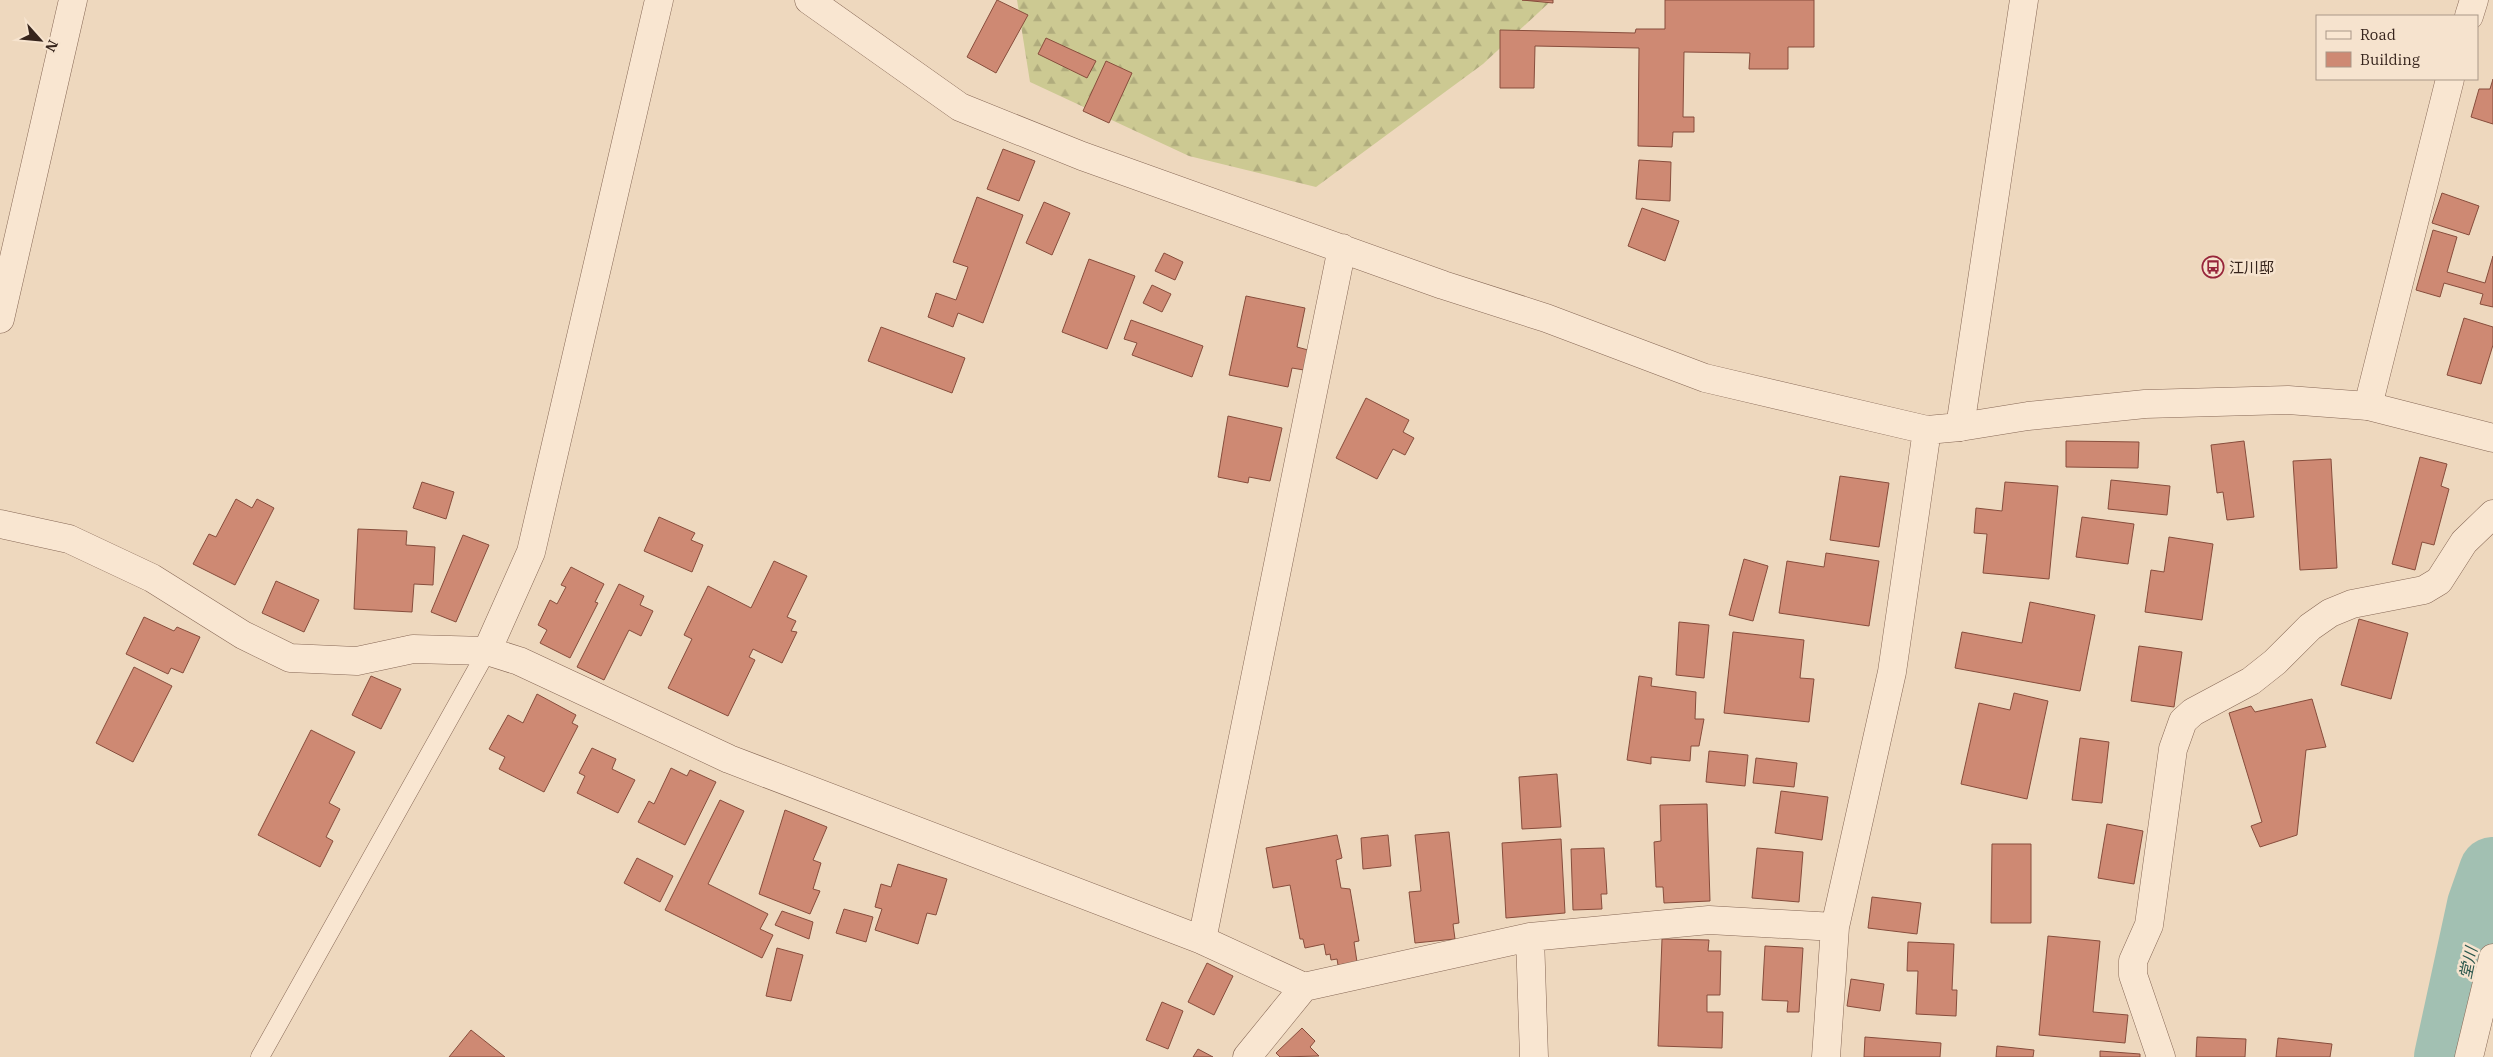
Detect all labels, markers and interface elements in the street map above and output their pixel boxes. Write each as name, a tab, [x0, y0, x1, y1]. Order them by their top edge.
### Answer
north arrow	[15, 15, 65, 65]
legend	[2316, 15, 2478, 80]
text: Road	[2360, 25, 2396, 44]
text: N	[41, 37, 62, 55]
text: Building	[2360, 50, 2420, 69]
bus stop icon: 江川邸	[2201, 255, 2225, 279]
place label: 江川邸	[2229, 258, 2274, 277]
water label: 堂川	[2455, 943, 2482, 981]

